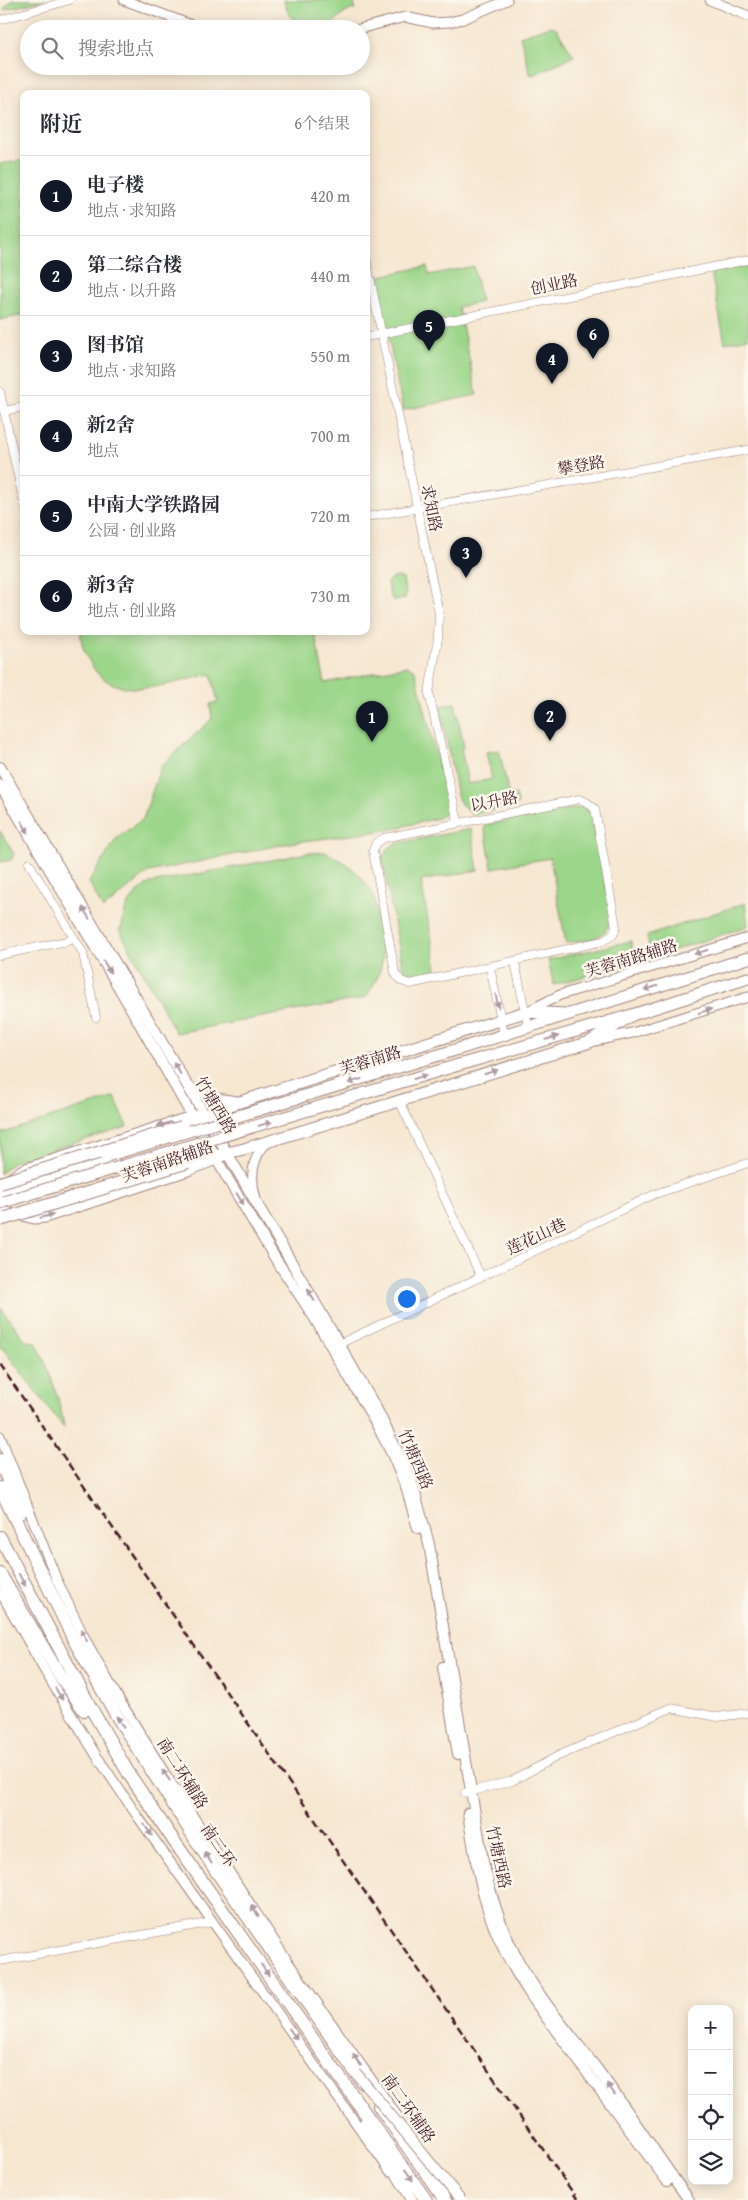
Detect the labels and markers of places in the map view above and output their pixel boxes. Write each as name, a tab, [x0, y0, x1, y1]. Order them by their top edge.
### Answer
pin: 5	[413, 310, 445, 351]
pin: 6	[577, 318, 609, 359]
pin: 4	[536, 343, 568, 384]
pin: 3	[450, 537, 482, 578]
pin: 2	[534, 700, 566, 741]
pin: 1	[356, 701, 388, 742]

